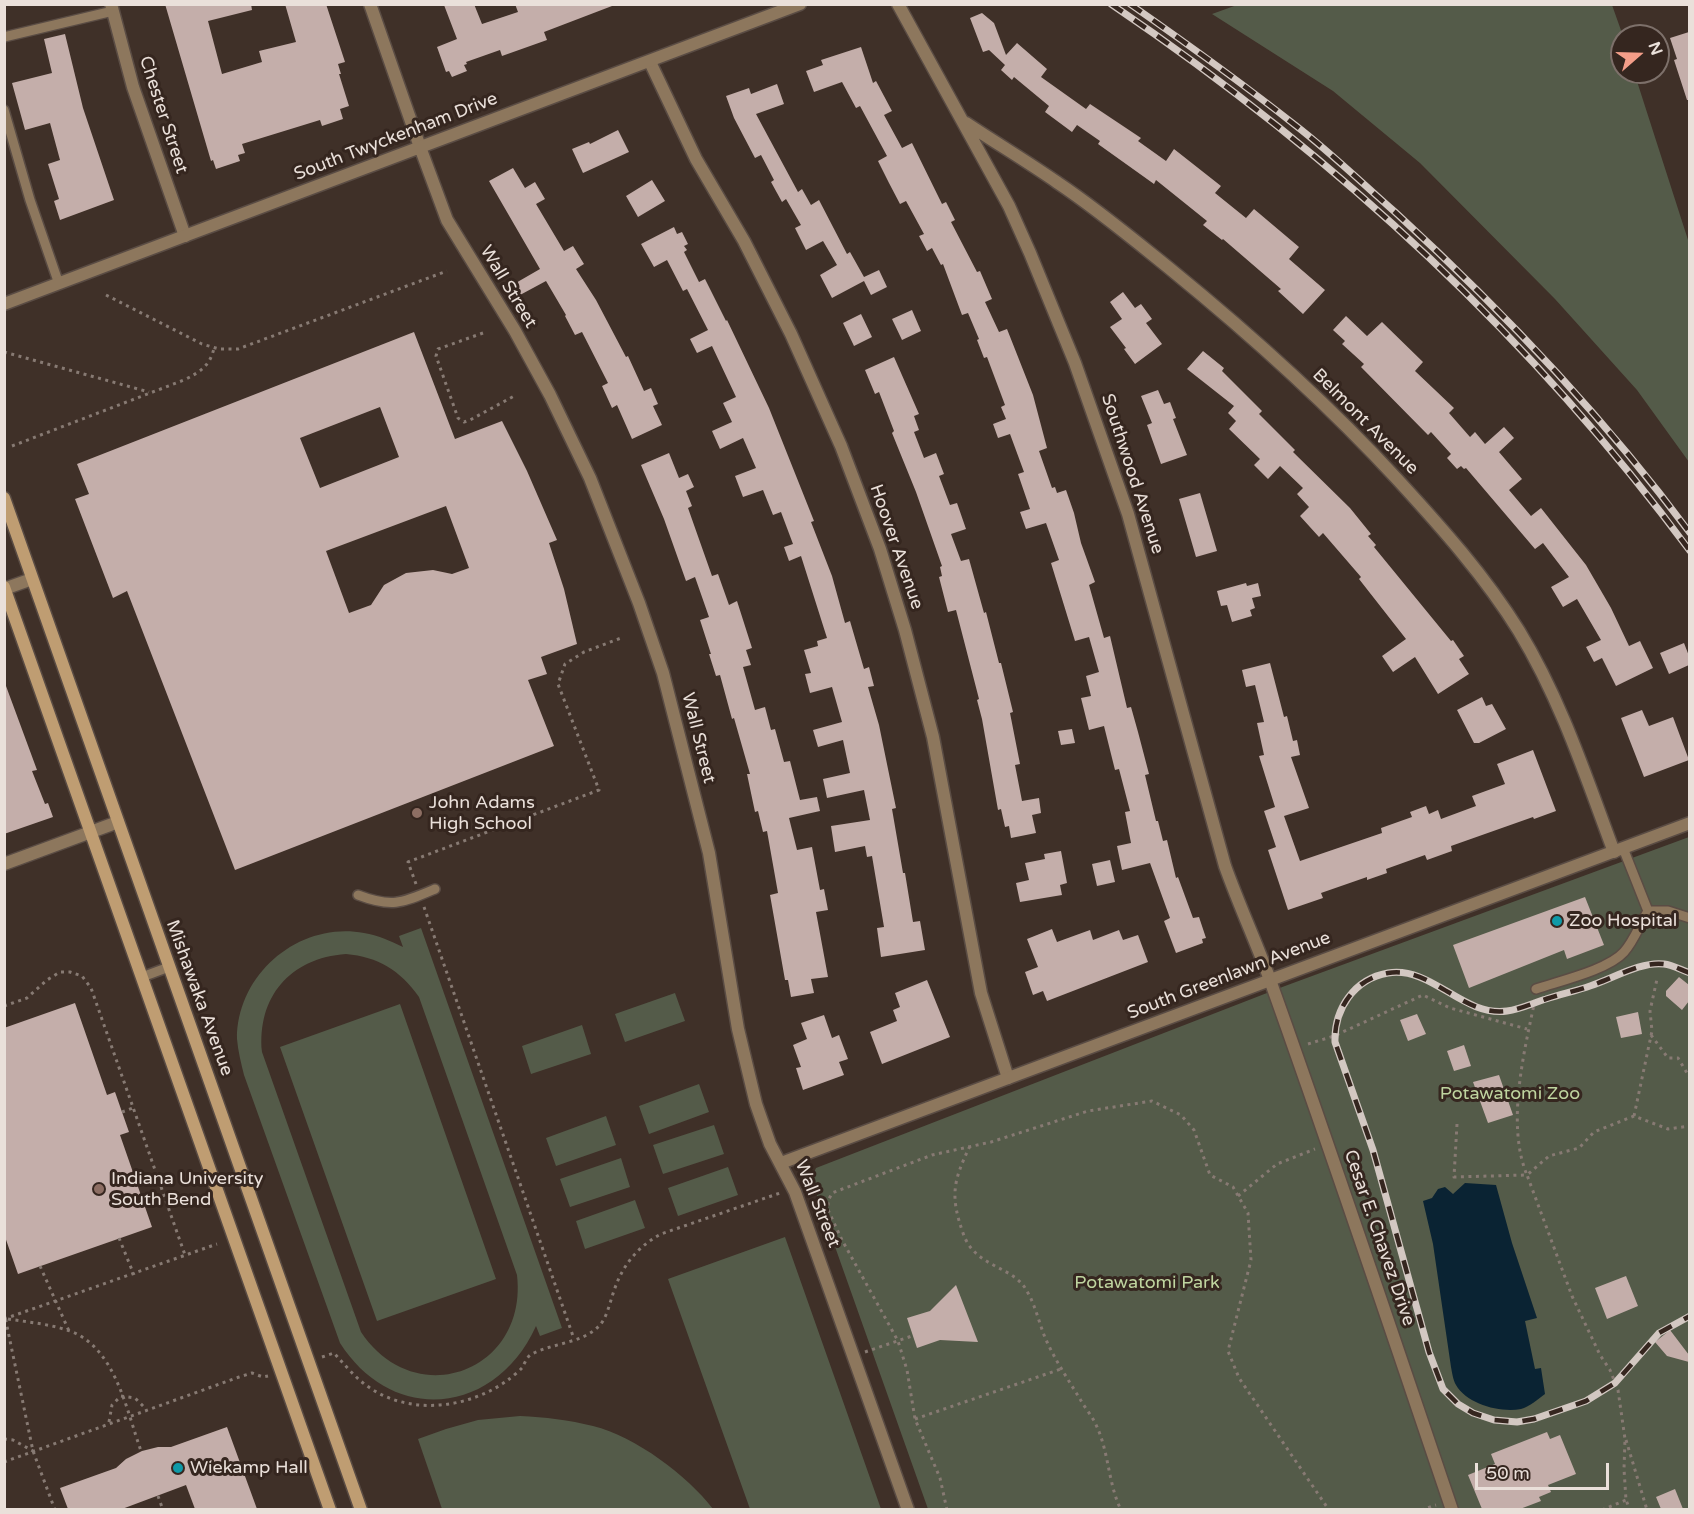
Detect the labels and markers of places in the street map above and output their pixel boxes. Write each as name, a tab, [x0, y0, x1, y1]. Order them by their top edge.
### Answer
place label: John Adams High School	[429, 792, 535, 834]
marker: John Adams High School	[410, 806, 424, 820]
place label: Zoo Hospital	[1569, 910, 1677, 932]
marker: Zoo Hospital	[1550, 914, 1564, 928]
place label: Indiana University South Bend	[111, 1168, 263, 1210]
marker: Indiana University South Bend	[92, 1182, 106, 1196]
place label: Wiekamp Hall	[190, 1457, 308, 1479]
marker: Wiekamp Hall	[171, 1461, 185, 1475]

